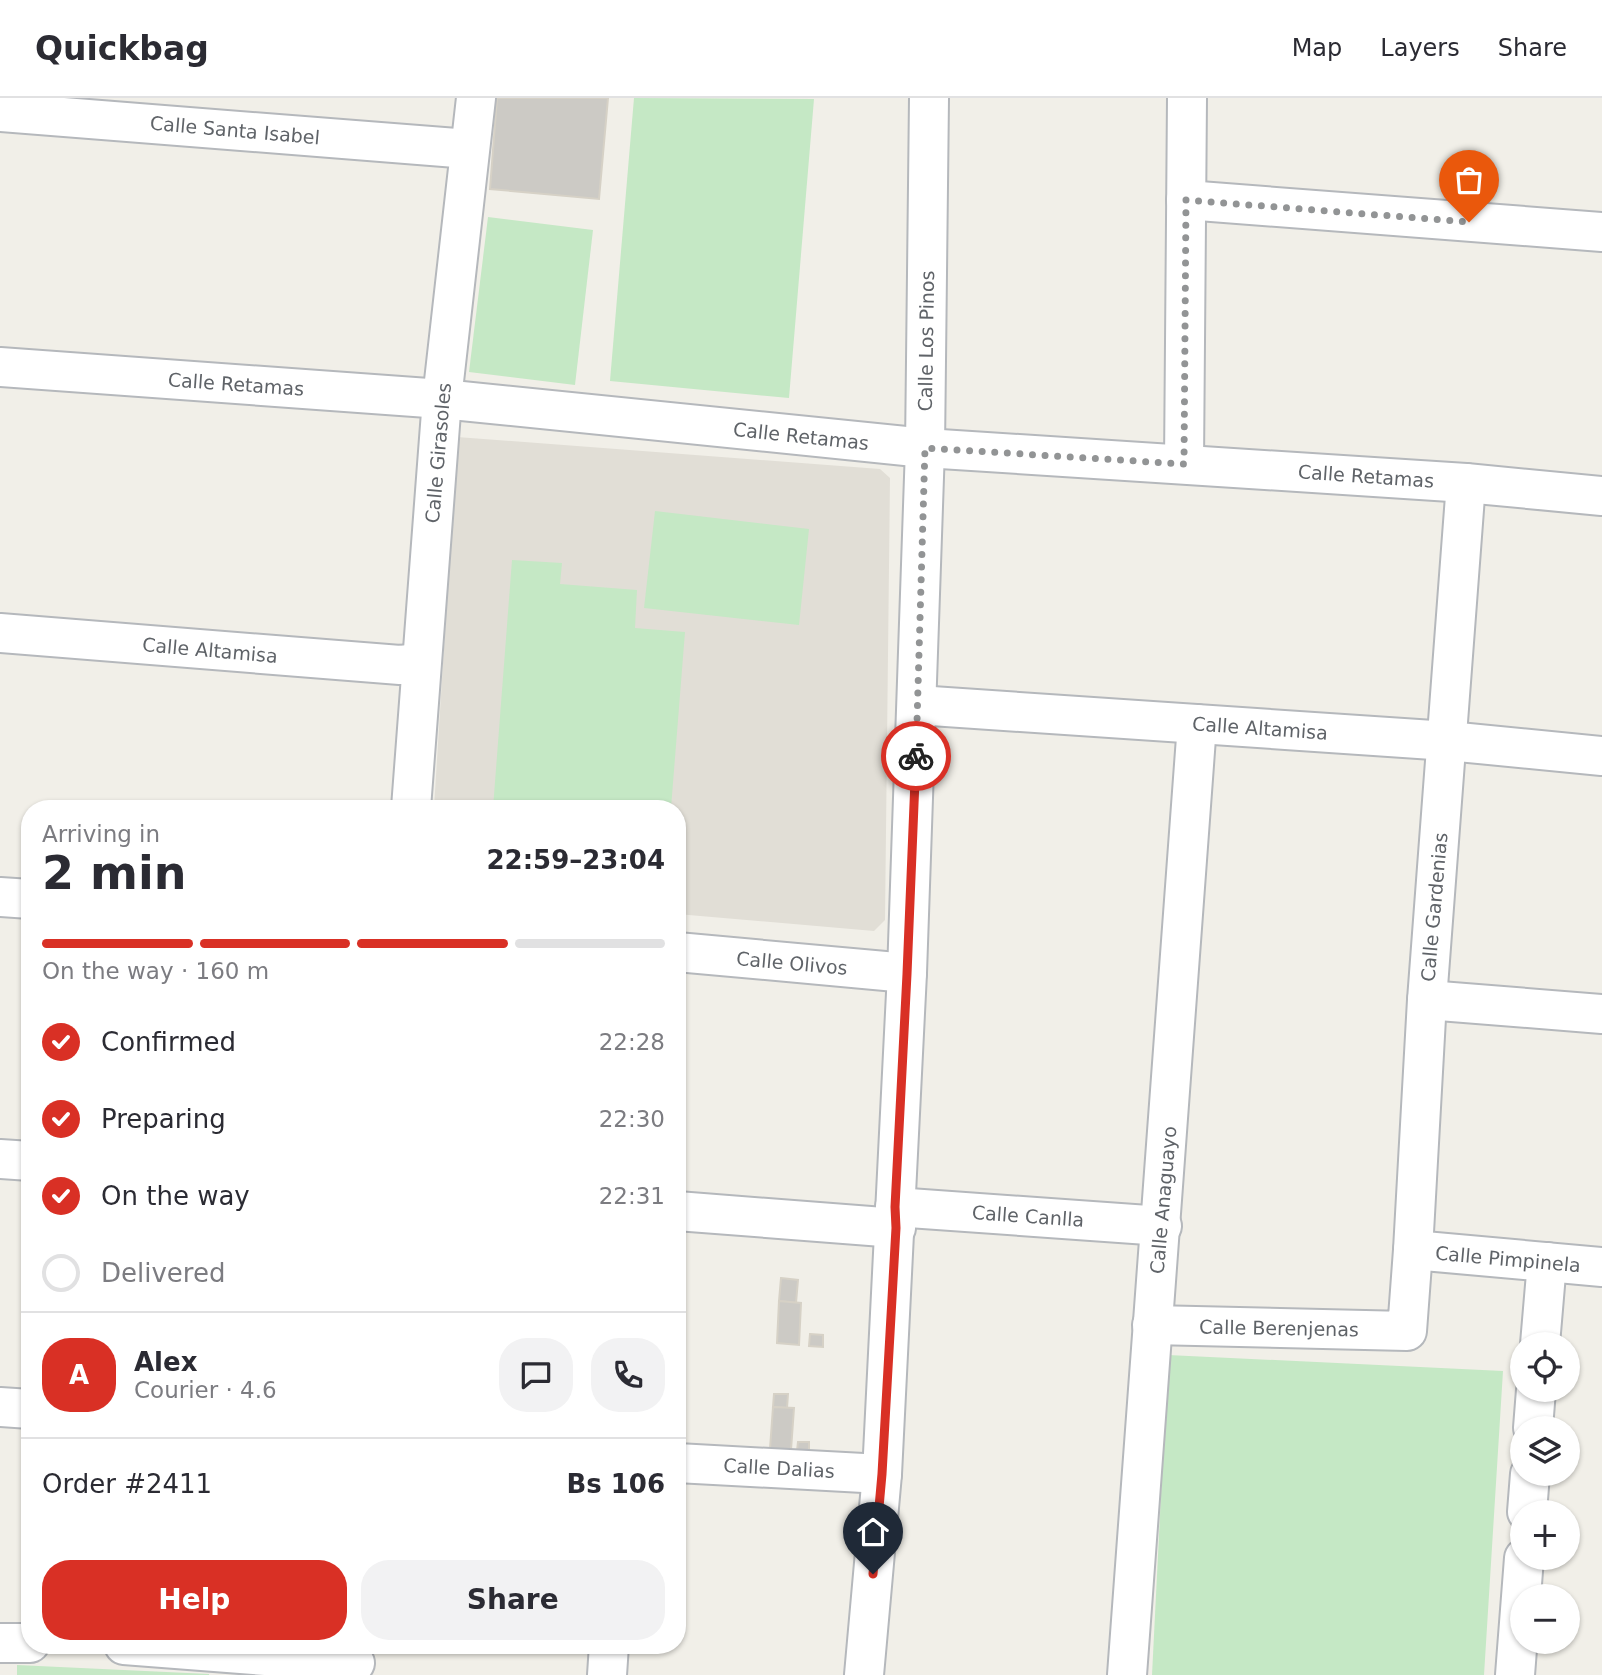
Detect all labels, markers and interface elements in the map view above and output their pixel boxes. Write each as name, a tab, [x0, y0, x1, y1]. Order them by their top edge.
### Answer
text: Quickbag	[35, 29, 209, 68]
text: Map	[1292, 34, 1342, 62]
text: Layers	[1380, 34, 1460, 62]
text: Share	[1498, 34, 1567, 62]
street label: Calle Santa Isabel	[149, 112, 321, 148]
pin	[1439, 150, 1499, 222]
icon: bag	[1450, 161, 1488, 199]
street label: Calle Los Pinos	[914, 270, 938, 412]
street label: Calle Retamas	[167, 368, 305, 400]
street label: Calle Girasoles	[421, 382, 455, 524]
street label: Calle Retamas	[732, 418, 870, 454]
street label: Calle Retamas	[1297, 460, 1435, 492]
street label: Calle Altamisa	[141, 633, 279, 667]
street label: Calle Altamisa	[1191, 712, 1329, 744]
courier	[881, 721, 951, 791]
icon: bike	[897, 737, 935, 775]
text: Arriving in	[42, 821, 160, 847]
street label: Calle Gardenias	[1417, 831, 1451, 983]
text: 22:59–23:04	[486, 845, 665, 875]
text: 2 min	[42, 846, 186, 900]
street label: Calle Olivos	[736, 947, 848, 979]
text: On the way · 160 m	[42, 958, 269, 984]
icon: check	[42, 1023, 80, 1061]
text: Confirmed	[101, 1027, 236, 1057]
text: 22:28	[599, 1029, 665, 1055]
icon: check	[42, 1100, 80, 1138]
text: Preparing	[101, 1104, 226, 1134]
text: 22:30	[599, 1106, 665, 1132]
street label: Calle Anaguayo	[1146, 1125, 1180, 1275]
icon: check	[42, 1177, 80, 1215]
text: On the way	[101, 1181, 250, 1211]
text: 22:31	[599, 1183, 665, 1209]
street label: Calle Canlla	[971, 1201, 1085, 1231]
street label: Calle Pimpinela	[1434, 1242, 1582, 1276]
text: Delivered	[101, 1258, 225, 1288]
street label: Calle Berenjenas	[1199, 1316, 1359, 1340]
map controls	[1510, 1332, 1580, 1654]
button: locate	[1510, 1332, 1580, 1402]
button: chat	[499, 1338, 573, 1412]
button: phone	[591, 1338, 665, 1412]
text: Alex	[134, 1347, 197, 1377]
text: A	[69, 1360, 89, 1390]
text: Courier · 4.6	[134, 1377, 277, 1403]
button: layers	[1510, 1416, 1580, 1486]
street label: Calle Dalias	[723, 1454, 835, 1482]
text: Order #2411	[42, 1469, 212, 1499]
text: Bs 106	[566, 1469, 665, 1499]
button: +	[1510, 1500, 1580, 1570]
pin	[843, 1502, 903, 1574]
icon: home	[854, 1513, 892, 1551]
button: Help	[42, 1560, 347, 1640]
button: Share	[361, 1560, 665, 1640]
button: −	[1510, 1584, 1580, 1654]

